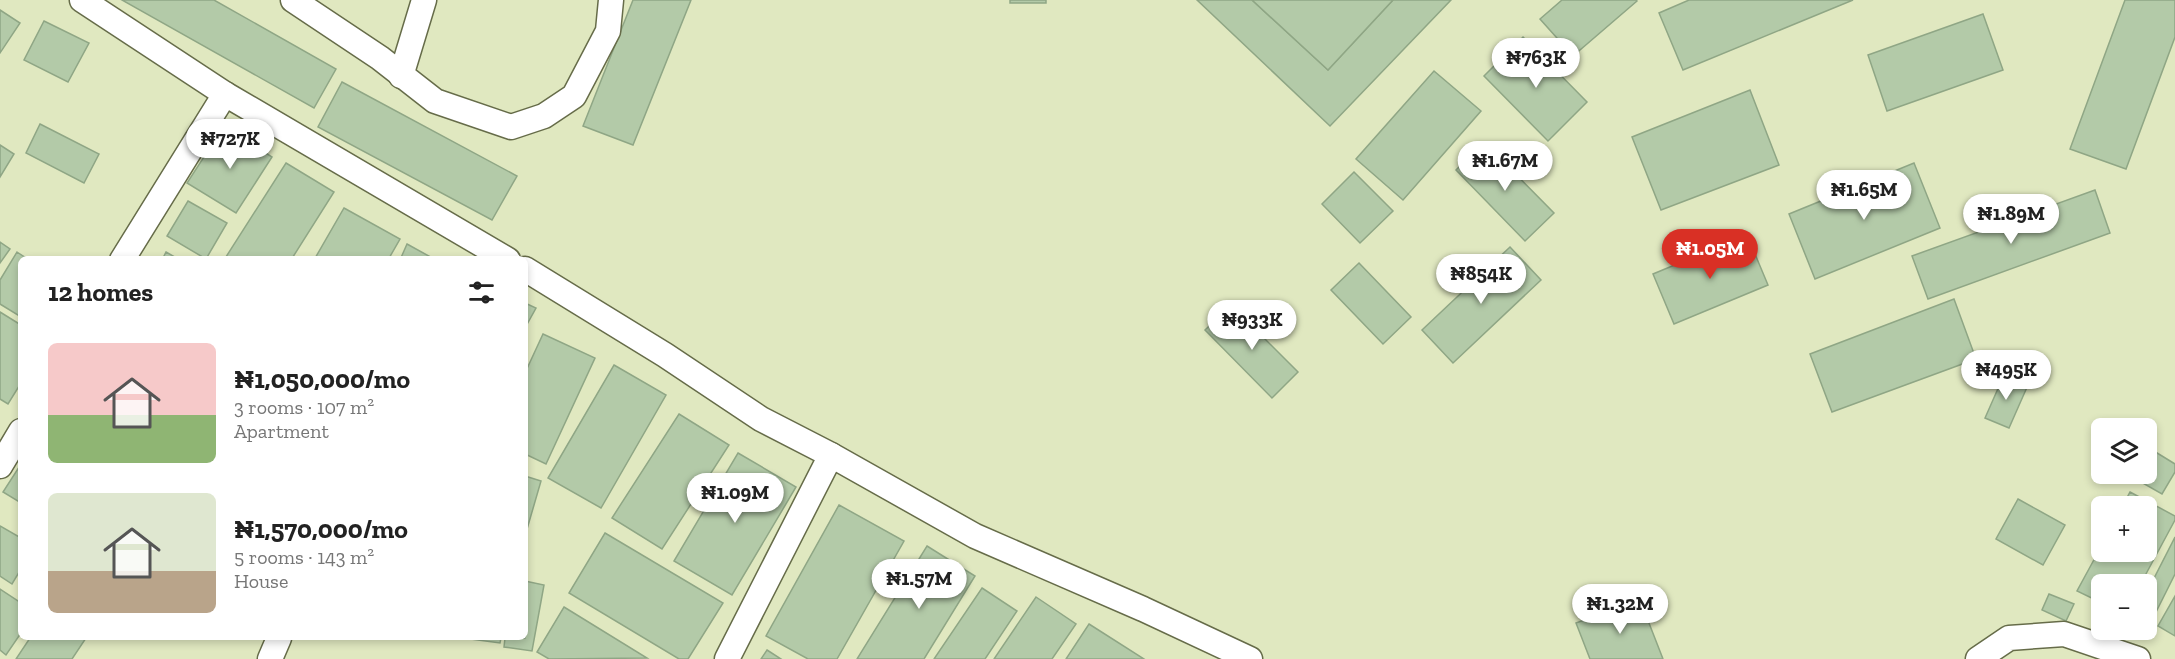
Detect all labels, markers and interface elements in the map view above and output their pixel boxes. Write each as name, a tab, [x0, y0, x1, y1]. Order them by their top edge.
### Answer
pin: ₦763K	[1494, 38, 1578, 89]
text: ₦763K	[1506, 45, 1566, 69]
pin: ₦727K	[188, 119, 272, 170]
text: ₦727K	[200, 126, 260, 150]
pin: ₦1.67M	[1456, 141, 1554, 192]
text: ₦1.67M	[1472, 148, 1538, 172]
pin: ₦1.65M	[1815, 170, 1913, 221]
text: ₦1.65M	[1830, 177, 1898, 201]
pin: ₦1.89M	[1962, 194, 2060, 245]
text: ₦1.89M	[1977, 201, 2045, 225]
pin: ₦1.05M	[1661, 229, 1759, 280]
text: ₦1.05M	[1676, 236, 1744, 260]
pin: ₦854K	[1439, 254, 1523, 305]
text: ₦854K	[1450, 261, 1512, 285]
text: 12 homes	[48, 276, 153, 308]
icon: filters	[465, 276, 498, 309]
pin: ₦933K	[1210, 300, 1294, 351]
text: ₦933K	[1221, 307, 1283, 331]
pin: ₦495K	[1964, 350, 2048, 401]
text: ₦495K	[1975, 357, 2037, 381]
text: ₦1,050,000/mo	[234, 363, 410, 395]
icon: home	[96, 367, 168, 439]
text: 3 rooms · 107 m²	[234, 395, 374, 419]
map controls	[2091, 418, 2157, 640]
button: layers	[2091, 418, 2157, 484]
text: Apartment	[234, 419, 329, 443]
pin: ₦1.09M	[686, 473, 784, 524]
text: ₦1.09M	[701, 480, 769, 504]
button: +	[2091, 496, 2157, 562]
text: ₦1,570,000/mo	[234, 513, 408, 545]
icon: home	[96, 517, 168, 589]
text: 5 rooms · 143 m²	[234, 545, 374, 569]
pin: ₦1.57M	[870, 559, 968, 610]
text: ₦1.57M	[886, 566, 952, 590]
text: House	[234, 569, 288, 593]
button: −	[2091, 574, 2157, 640]
pin: ₦1.32M	[1571, 584, 1669, 635]
text: ₦1.32M	[1586, 591, 1654, 615]

